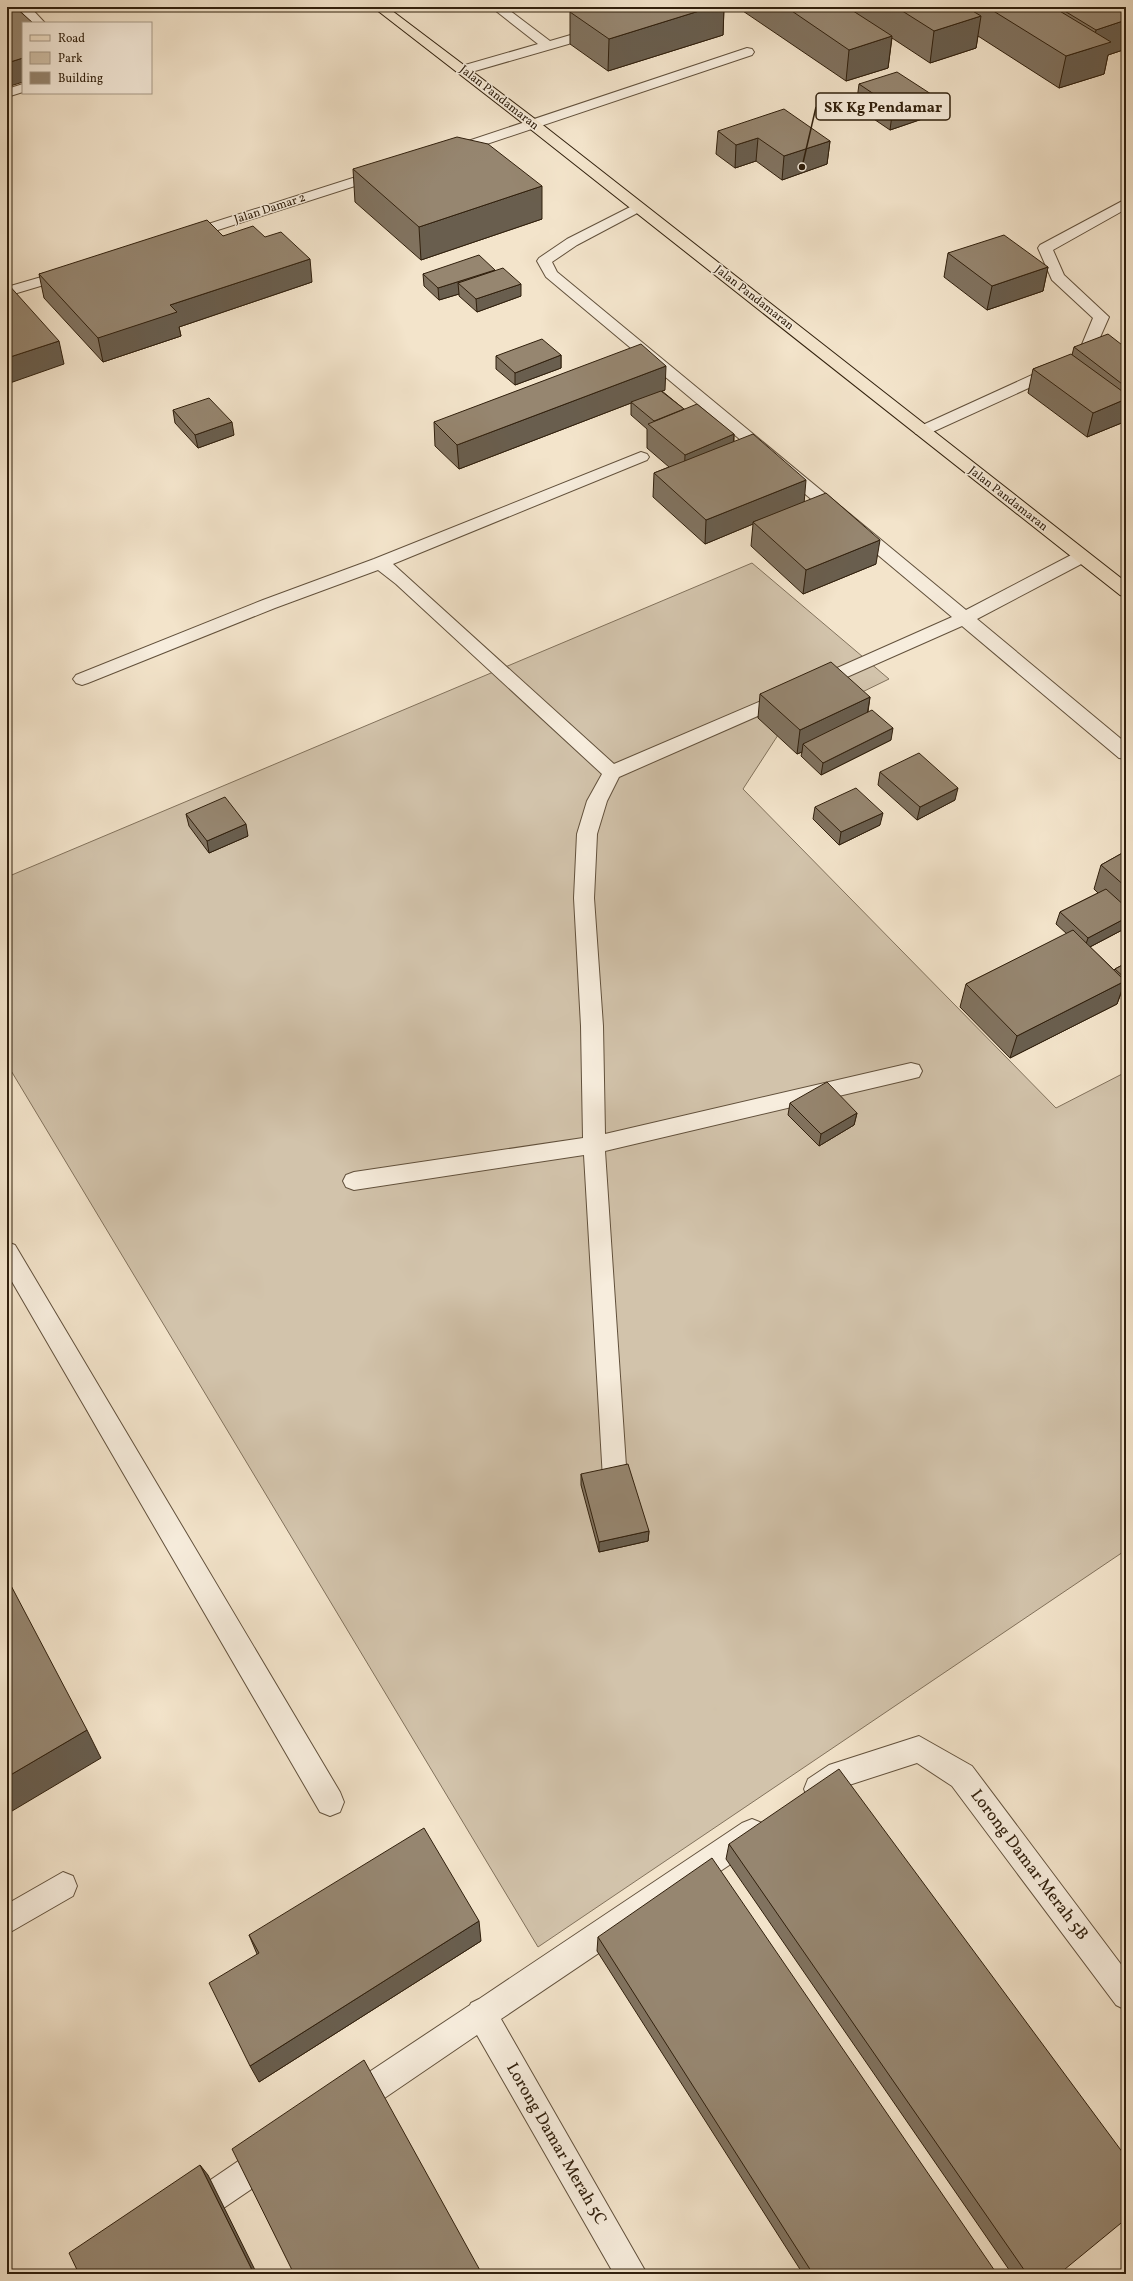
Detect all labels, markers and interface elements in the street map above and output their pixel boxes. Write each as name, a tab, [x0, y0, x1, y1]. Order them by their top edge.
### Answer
legend	[22, 22, 152, 94]
text: Road	[58, 31, 85, 47]
text: Park	[58, 51, 83, 67]
street label: Jalan Pandamaran	[456, 62, 542, 134]
text: Building	[58, 71, 103, 87]
callout: SK Kg Pendamar	[816, 93, 950, 120]
text: SK Kg Pendamar	[824, 98, 942, 119]
street label: Jalan Damar 2	[232, 190, 308, 228]
street label: Jalan Pandamaran	[711, 262, 797, 334]
street label: Jalan Pandamaran	[965, 463, 1051, 535]
street label: Lorong Damar Merah 5B	[965, 1785, 1093, 1945]
street label: Lorong Damar Merah 5C	[500, 2059, 612, 2229]

